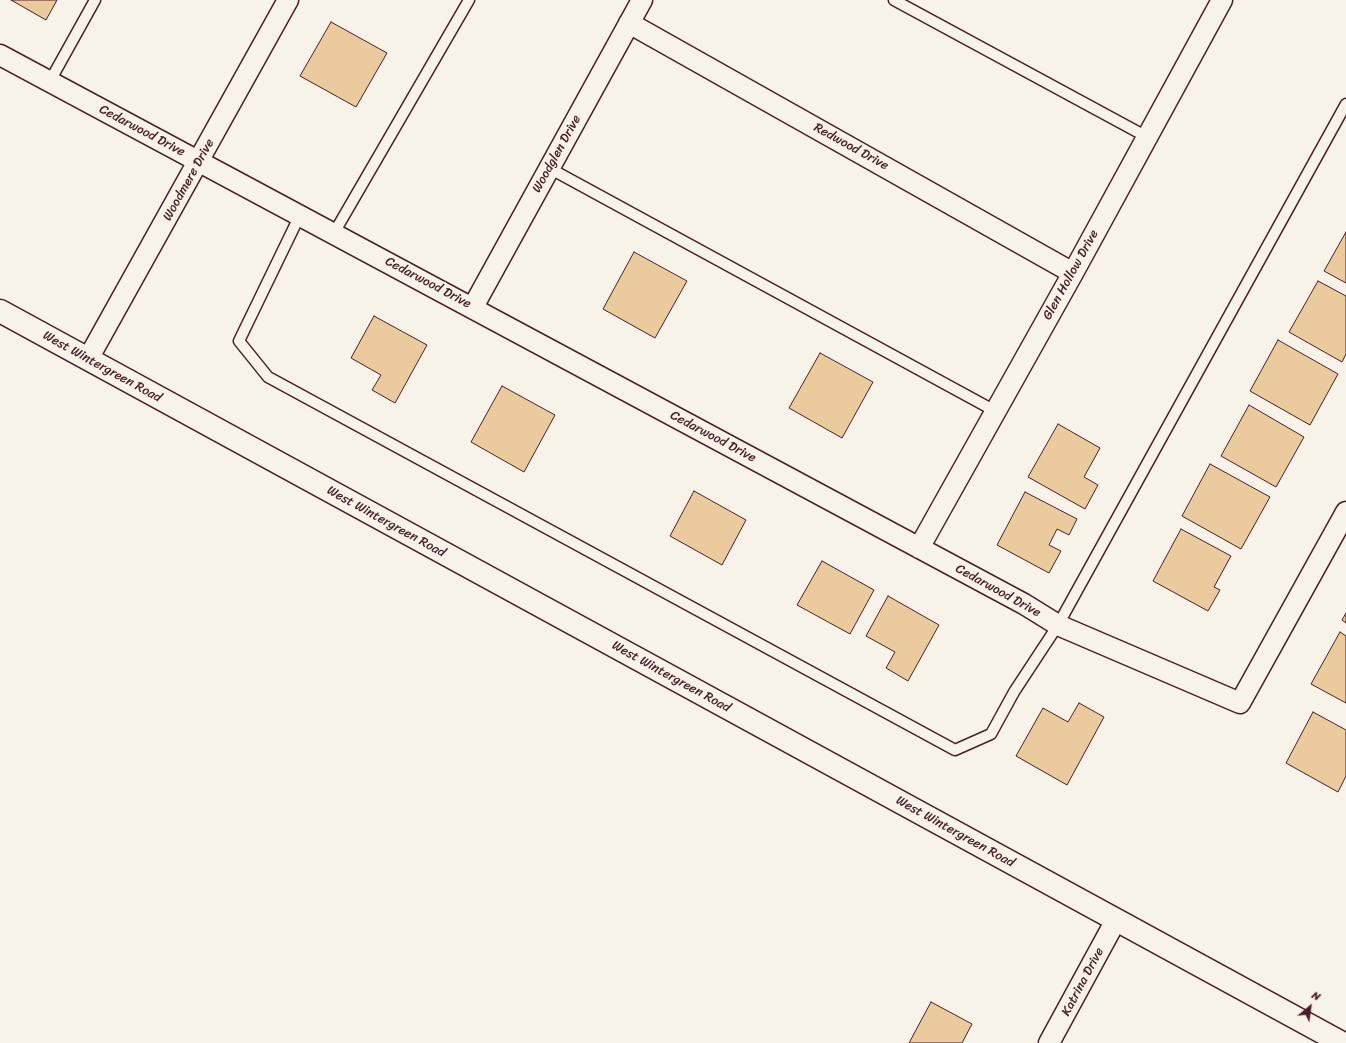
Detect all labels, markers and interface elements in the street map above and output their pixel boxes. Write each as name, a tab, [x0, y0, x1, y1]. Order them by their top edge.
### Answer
street label: Cedarwood Drive	[96, 102, 188, 160]
street label: Woodglen Drive	[529, 112, 585, 196]
street label: Redwood Drive	[811, 120, 891, 174]
street label: Woodmere Drive	[160, 136, 218, 224]
street label: Glen Hollow Drive	[1040, 227, 1102, 323]
street label: Cedarwood Drive	[382, 254, 474, 312]
street label: West Wintergreen Road	[40, 328, 164, 406]
street label: Cedarwood Drive	[667, 408, 759, 466]
street label: West Wintergreen Road	[324, 483, 448, 561]
street label: Cedarwood Drive	[953, 561, 1043, 621]
street label: West Wintergreen Road	[609, 638, 733, 716]
street label: West Wintergreen Road	[893, 793, 1017, 871]
street label: Katrina Drive	[1058, 945, 1108, 1019]
text: N	[1308, 986, 1324, 1006]
north arrow	[1290, 987, 1330, 1027]

